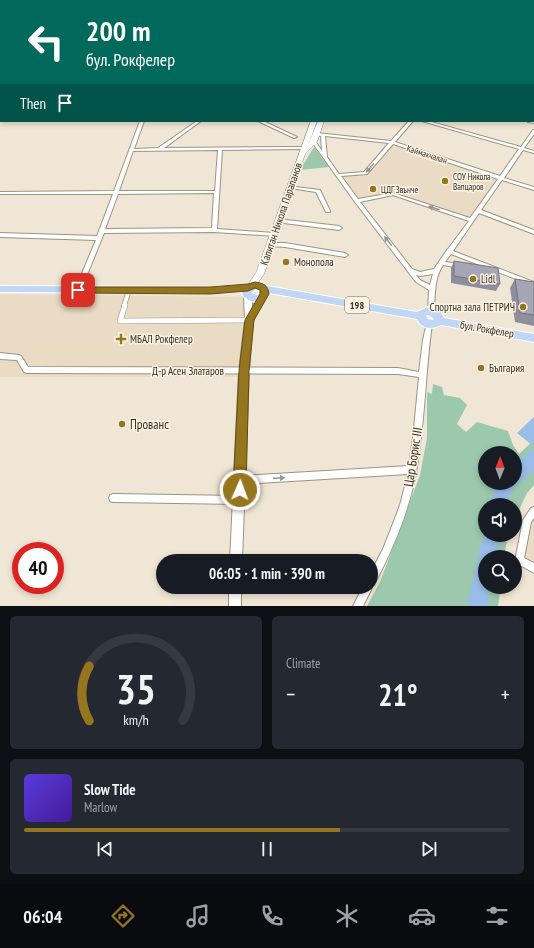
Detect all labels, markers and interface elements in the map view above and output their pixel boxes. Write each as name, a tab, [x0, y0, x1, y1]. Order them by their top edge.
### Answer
text: 200 m	[86, 12, 150, 49]
icon: left	[20, 16, 72, 68]
text: бул. Рокфелер	[86, 48, 175, 71]
icon: arrive	[54, 92, 76, 114]
text: Then	[20, 94, 46, 113]
street label: Каймакчалан	[405, 142, 449, 166]
street label: Капитан Никола Парапанов	[257, 160, 305, 267]
one-way arrow	[365, 162, 374, 173]
place label: СОУ Никола Вапцаров	[453, 171, 491, 192]
marker: СОУ Никола Вапцаров	[440, 176, 450, 186]
marker: ЦДГ Звънче	[368, 184, 378, 194]
place label: ЦДГ Звънче	[381, 184, 419, 195]
one-way arrow	[428, 204, 440, 210]
one-way arrow	[383, 235, 392, 246]
place label: Монопола	[294, 255, 334, 269]
marker: Монопола	[281, 257, 291, 267]
place label: Lidl	[481, 272, 496, 286]
pin	[61, 273, 95, 307]
marker: Lidl	[468, 274, 478, 284]
icon: arrive	[67, 279, 89, 301]
road number: 198	[345, 297, 369, 313]
place label: Спортна зала ПЕТРИЧ	[430, 300, 515, 314]
marker: Спортна зала ПЕТРИЧ	[518, 302, 528, 312]
street label: бул. Рокфелер	[459, 317, 515, 341]
place label: МБАЛ Рокфелер	[130, 332, 193, 346]
marker: МБАЛ Рокфелер	[115, 333, 127, 345]
place label: България	[489, 361, 524, 375]
marker: България	[476, 363, 486, 373]
street label: Д-р Асен Златаров	[152, 364, 225, 378]
place label: Прованс	[130, 416, 169, 433]
marker: Прованс	[117, 419, 127, 429]
street label: Цар Борис III	[400, 426, 426, 488]
north arrow	[478, 446, 522, 490]
map controls	[478, 446, 522, 594]
position arrow	[219, 469, 261, 511]
one-way arrow	[273, 474, 285, 481]
button: sound	[478, 498, 522, 542]
speed limit sign: 40	[12, 542, 64, 594]
button: search	[478, 550, 522, 594]
text: 06:05 · 1 min · 390 m	[209, 564, 325, 583]
text: Climate	[286, 655, 320, 672]
text: 35	[116, 661, 156, 714]
text: 21°	[378, 675, 418, 714]
text: −	[286, 680, 295, 708]
text: +	[501, 680, 510, 708]
text: km/h	[123, 709, 149, 728]
text: Slow Tide	[84, 780, 136, 799]
text: Marlow	[84, 799, 117, 816]
icon: previous	[94, 838, 116, 860]
icon: pause	[256, 838, 278, 860]
icon: next	[418, 838, 440, 860]
icon: directions	[109, 902, 137, 930]
icon: music	[184, 902, 212, 930]
icon: phone	[258, 902, 286, 930]
icon: climate	[333, 902, 361, 930]
icon: car	[408, 902, 436, 930]
icon: filters	[483, 902, 511, 930]
text: 06:04	[23, 905, 62, 928]

